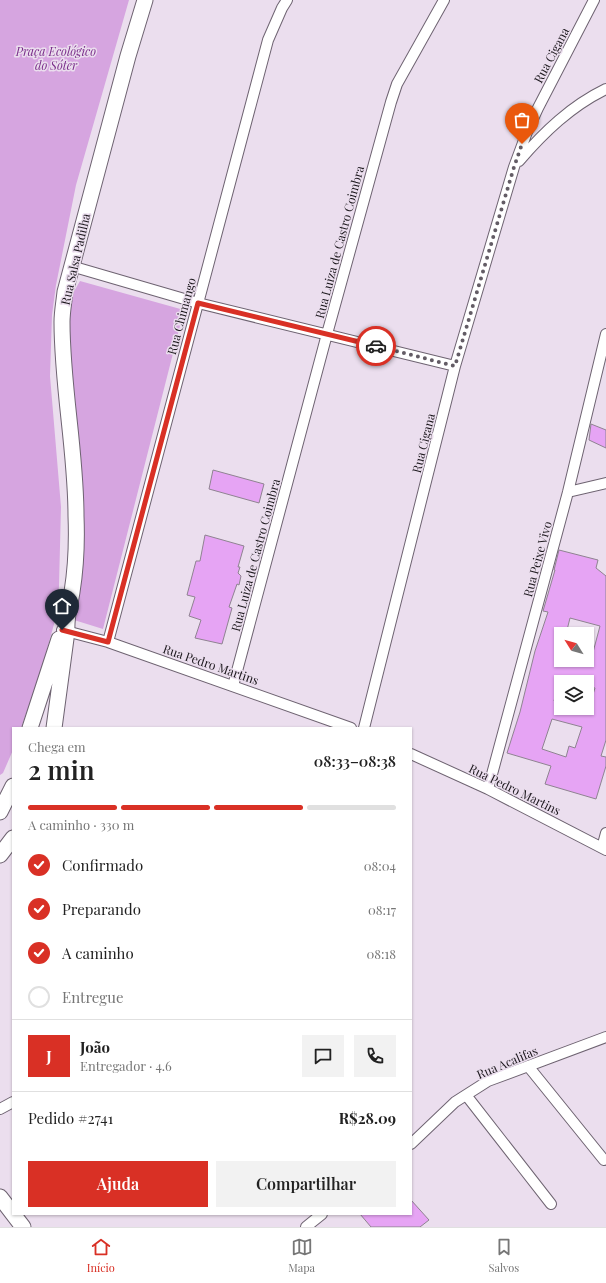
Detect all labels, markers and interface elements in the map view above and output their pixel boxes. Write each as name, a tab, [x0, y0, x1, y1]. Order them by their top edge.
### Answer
street label: Rua Cigana	[530, 24, 572, 86]
park label: Praça Ecológico do Sóter	[15, 43, 96, 73]
pin	[505, 103, 539, 144]
icon: bag	[511, 109, 533, 131]
street label: Rua Luiza de Castro Coimbra	[311, 164, 367, 320]
street label: Rua Salsa Padilha	[57, 212, 93, 306]
street label: Rua Chimango	[163, 275, 199, 356]
courier	[356, 326, 396, 366]
icon: car	[365, 335, 387, 357]
street label: Rua Cigana	[408, 412, 438, 474]
street label: Rua Luiza de Castro Coimbra	[227, 477, 283, 633]
street label: Rua Peixe Vivo	[519, 519, 555, 599]
pin	[45, 589, 79, 630]
icon: home	[51, 595, 73, 617]
north arrow	[554, 627, 594, 667]
map controls	[554, 627, 594, 715]
street label: Rua Pedro Martins	[161, 640, 261, 688]
button: layers	[554, 675, 594, 715]
text: Chega em	[28, 738, 86, 755]
text: 08:33–08:38	[314, 751, 396, 771]
text: 2 min	[28, 752, 94, 787]
street label: Rua Pedro Martins	[466, 760, 564, 818]
text: A caminho · 330 m	[28, 816, 134, 833]
icon: check	[28, 854, 50, 876]
text: Confirmado	[62, 855, 143, 875]
text: 08:04	[364, 857, 396, 874]
icon: check	[28, 898, 50, 920]
text: Preparando	[62, 899, 141, 919]
text: 08:17	[368, 901, 396, 918]
icon: check	[28, 942, 50, 964]
text: A caminho	[62, 943, 134, 963]
text: 08:18	[366, 945, 396, 962]
text: Entregue	[62, 987, 124, 1007]
button: chat	[302, 1035, 344, 1077]
button: phone	[354, 1035, 396, 1077]
text: João	[80, 1037, 110, 1057]
street label: Rua Acalifas	[474, 1042, 540, 1082]
text: J	[46, 1046, 52, 1066]
text: Entregador · 4.6	[80, 1057, 172, 1074]
text: Pedido #2741	[28, 1108, 113, 1128]
text: R$28.09	[339, 1108, 396, 1128]
button: Ajuda	[28, 1161, 208, 1207]
button: Compartilhar	[216, 1161, 396, 1207]
tab: Início	[87, 1236, 115, 1275]
tab: Mapa	[288, 1236, 315, 1275]
tab: Salvos	[488, 1236, 519, 1275]

